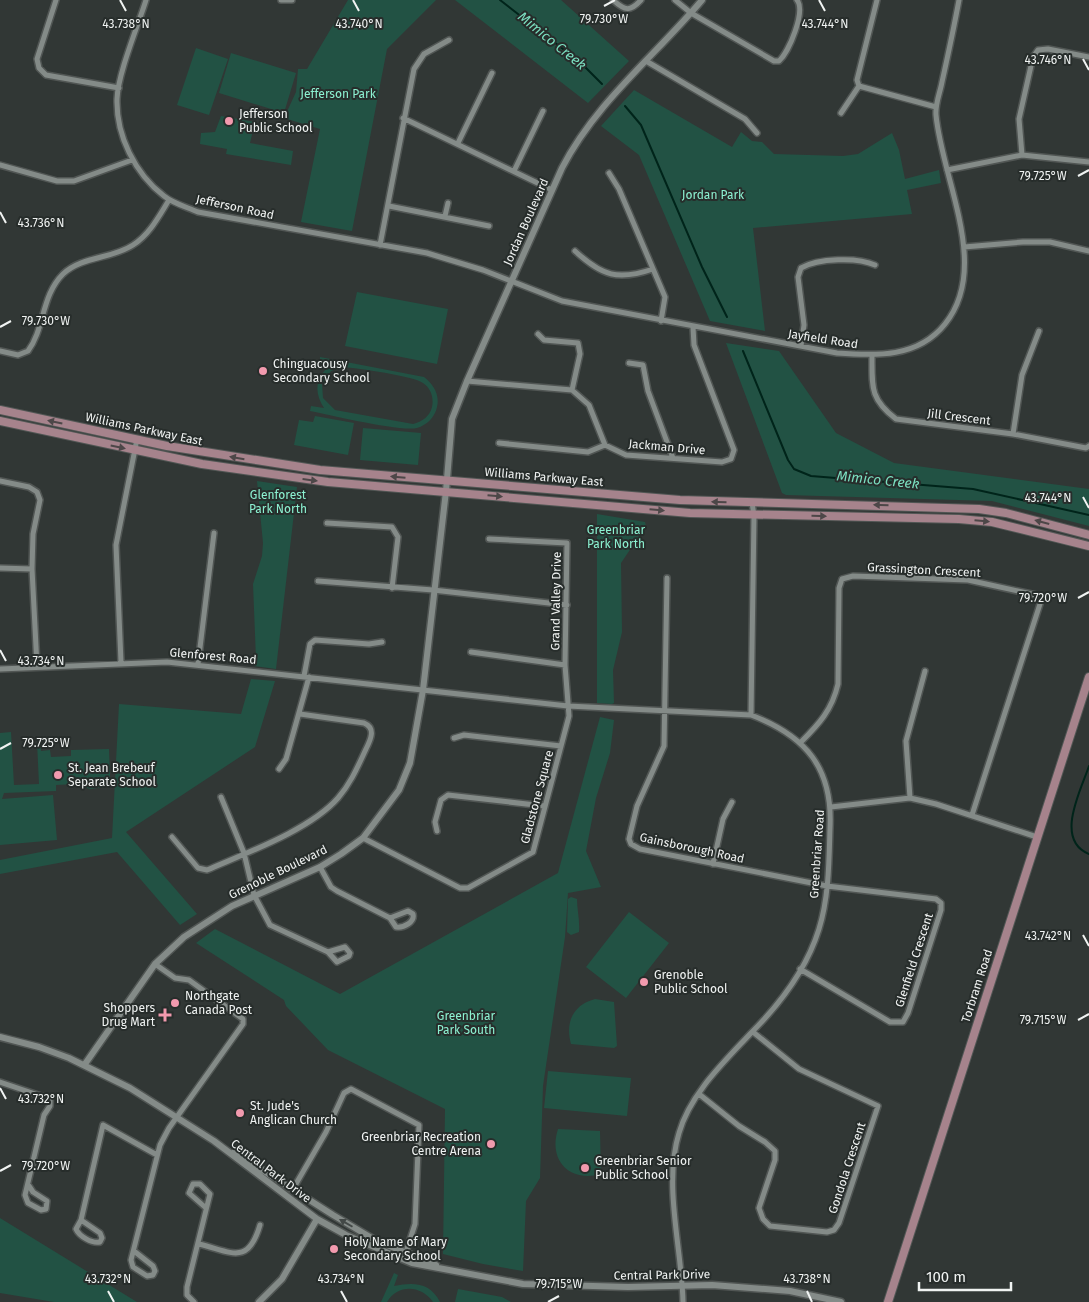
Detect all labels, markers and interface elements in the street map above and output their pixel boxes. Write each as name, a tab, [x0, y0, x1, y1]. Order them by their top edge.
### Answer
water label: Mimico Creek	[514, 8, 590, 74]
text: 79.730°W	[580, 12, 628, 26]
text: 43.738°N	[102, 17, 150, 31]
text: 43.740°N	[335, 17, 383, 31]
text: 43.744°N	[801, 17, 849, 31]
text: 43.746°N	[1024, 53, 1072, 67]
park label: Jefferson Park	[300, 87, 377, 101]
place label: Jefferson Public School	[239, 107, 313, 135]
marker: Jefferson Public School	[223, 115, 235, 127]
text: 79.725°W	[1019, 169, 1067, 183]
street label: Jordan Boulevard	[501, 176, 551, 268]
park label: Jordan Park	[682, 188, 745, 202]
street label: Jefferson Road	[195, 192, 275, 222]
text: 43.736°N	[18, 216, 65, 230]
text: 79.730°W	[22, 314, 70, 328]
street label: Jayfield Road	[787, 327, 859, 351]
place label: Chinguacousy Secondary School	[273, 357, 370, 385]
marker: Chinguacousy Secondary School	[257, 365, 269, 377]
street label: Jill Crescent	[927, 406, 992, 428]
street label: Williams Parkway East	[84, 410, 205, 448]
one-way arrow	[47, 417, 63, 425]
street label: Jackman Drive	[628, 437, 706, 457]
one-way arrow	[110, 443, 125, 451]
one-way arrow	[228, 454, 244, 462]
street label: Williams Parkway East	[484, 465, 605, 489]
water label: Mimico Creek	[836, 467, 921, 493]
one-way arrow	[390, 472, 406, 480]
one-way arrow	[302, 476, 318, 484]
park label: Glenforest Park North	[249, 488, 307, 516]
text: 43.744°N	[1024, 491, 1072, 505]
one-way arrow	[487, 492, 503, 500]
one-way arrow	[710, 498, 726, 506]
one-way arrow	[873, 501, 889, 509]
one-way arrow	[649, 506, 665, 514]
one-way arrow	[811, 513, 827, 521]
one-way arrow	[974, 517, 990, 525]
one-way arrow	[1034, 518, 1049, 526]
park label: Greenbriar Park North	[587, 523, 645, 551]
street label: Grand Valley Drive	[548, 551, 564, 651]
street label: Grassington Crescent	[867, 560, 982, 580]
text: 79.720°W	[1019, 591, 1067, 605]
street label: Glenforest Road	[169, 645, 257, 667]
text: 43.734°N	[17, 654, 65, 668]
text: 79.725°W	[22, 736, 70, 750]
street label: Gladstone Square	[518, 749, 556, 845]
place label: St. Jean Brebeuf Separate School	[68, 761, 157, 789]
marker: St. Jean Brebeuf Separate School	[52, 769, 64, 781]
street label: Greenbriar Road	[807, 809, 827, 899]
street label: Gainsborough Road	[638, 830, 746, 866]
street label: Grenoble Boulevard	[227, 842, 329, 902]
street label: Glenfield Crescent	[892, 911, 936, 1009]
text: 43.742°N	[1025, 929, 1071, 943]
street label: Torbram Road	[959, 948, 995, 1024]
place label: Grenoble Public School	[654, 968, 728, 996]
marker: Grenoble Public School	[638, 976, 650, 988]
place label: Northgate Canada Post	[185, 989, 253, 1017]
marker: Northgate Canada Post	[169, 997, 181, 1009]
place label: Shoppers Drug Mart	[101, 1001, 156, 1029]
marker: Shoppers Drug Mart	[159, 1009, 171, 1021]
park label: Greenbriar Park South	[437, 1009, 495, 1037]
text: 79.715°W	[1020, 1013, 1066, 1027]
text: 43.732°N	[18, 1092, 64, 1106]
place label: St. Jude's Anglican Church	[250, 1099, 337, 1127]
marker: St. Jude's Anglican Church	[234, 1107, 246, 1119]
street label: Gondola Crescent	[826, 1120, 869, 1215]
place label: Greenbriar Recreation Centre Arena	[361, 1130, 481, 1158]
street label: Central Park Drive	[228, 1136, 314, 1206]
marker: Greenbriar Recreation Centre Arena	[485, 1138, 497, 1150]
place label: Greenbriar Senior Public School	[595, 1154, 692, 1182]
text: 79.720°W	[22, 1159, 70, 1173]
marker: Greenbriar Senior Public School	[579, 1162, 591, 1174]
one-way arrow	[338, 1219, 353, 1227]
place label: Holy Name of Mary Secondary School	[344, 1235, 447, 1263]
marker: Holy Name of Mary Secondary School	[328, 1243, 340, 1255]
scale bar	[919, 1260, 1012, 1292]
street label: Central Park Drive	[614, 1267, 710, 1283]
text: 100 m	[926, 1268, 966, 1286]
text: 43.732°N	[85, 1272, 131, 1286]
text: 43.734°N	[317, 1272, 365, 1286]
text: 43.738°N	[783, 1272, 831, 1286]
text: 79.715°W	[536, 1277, 582, 1291]

